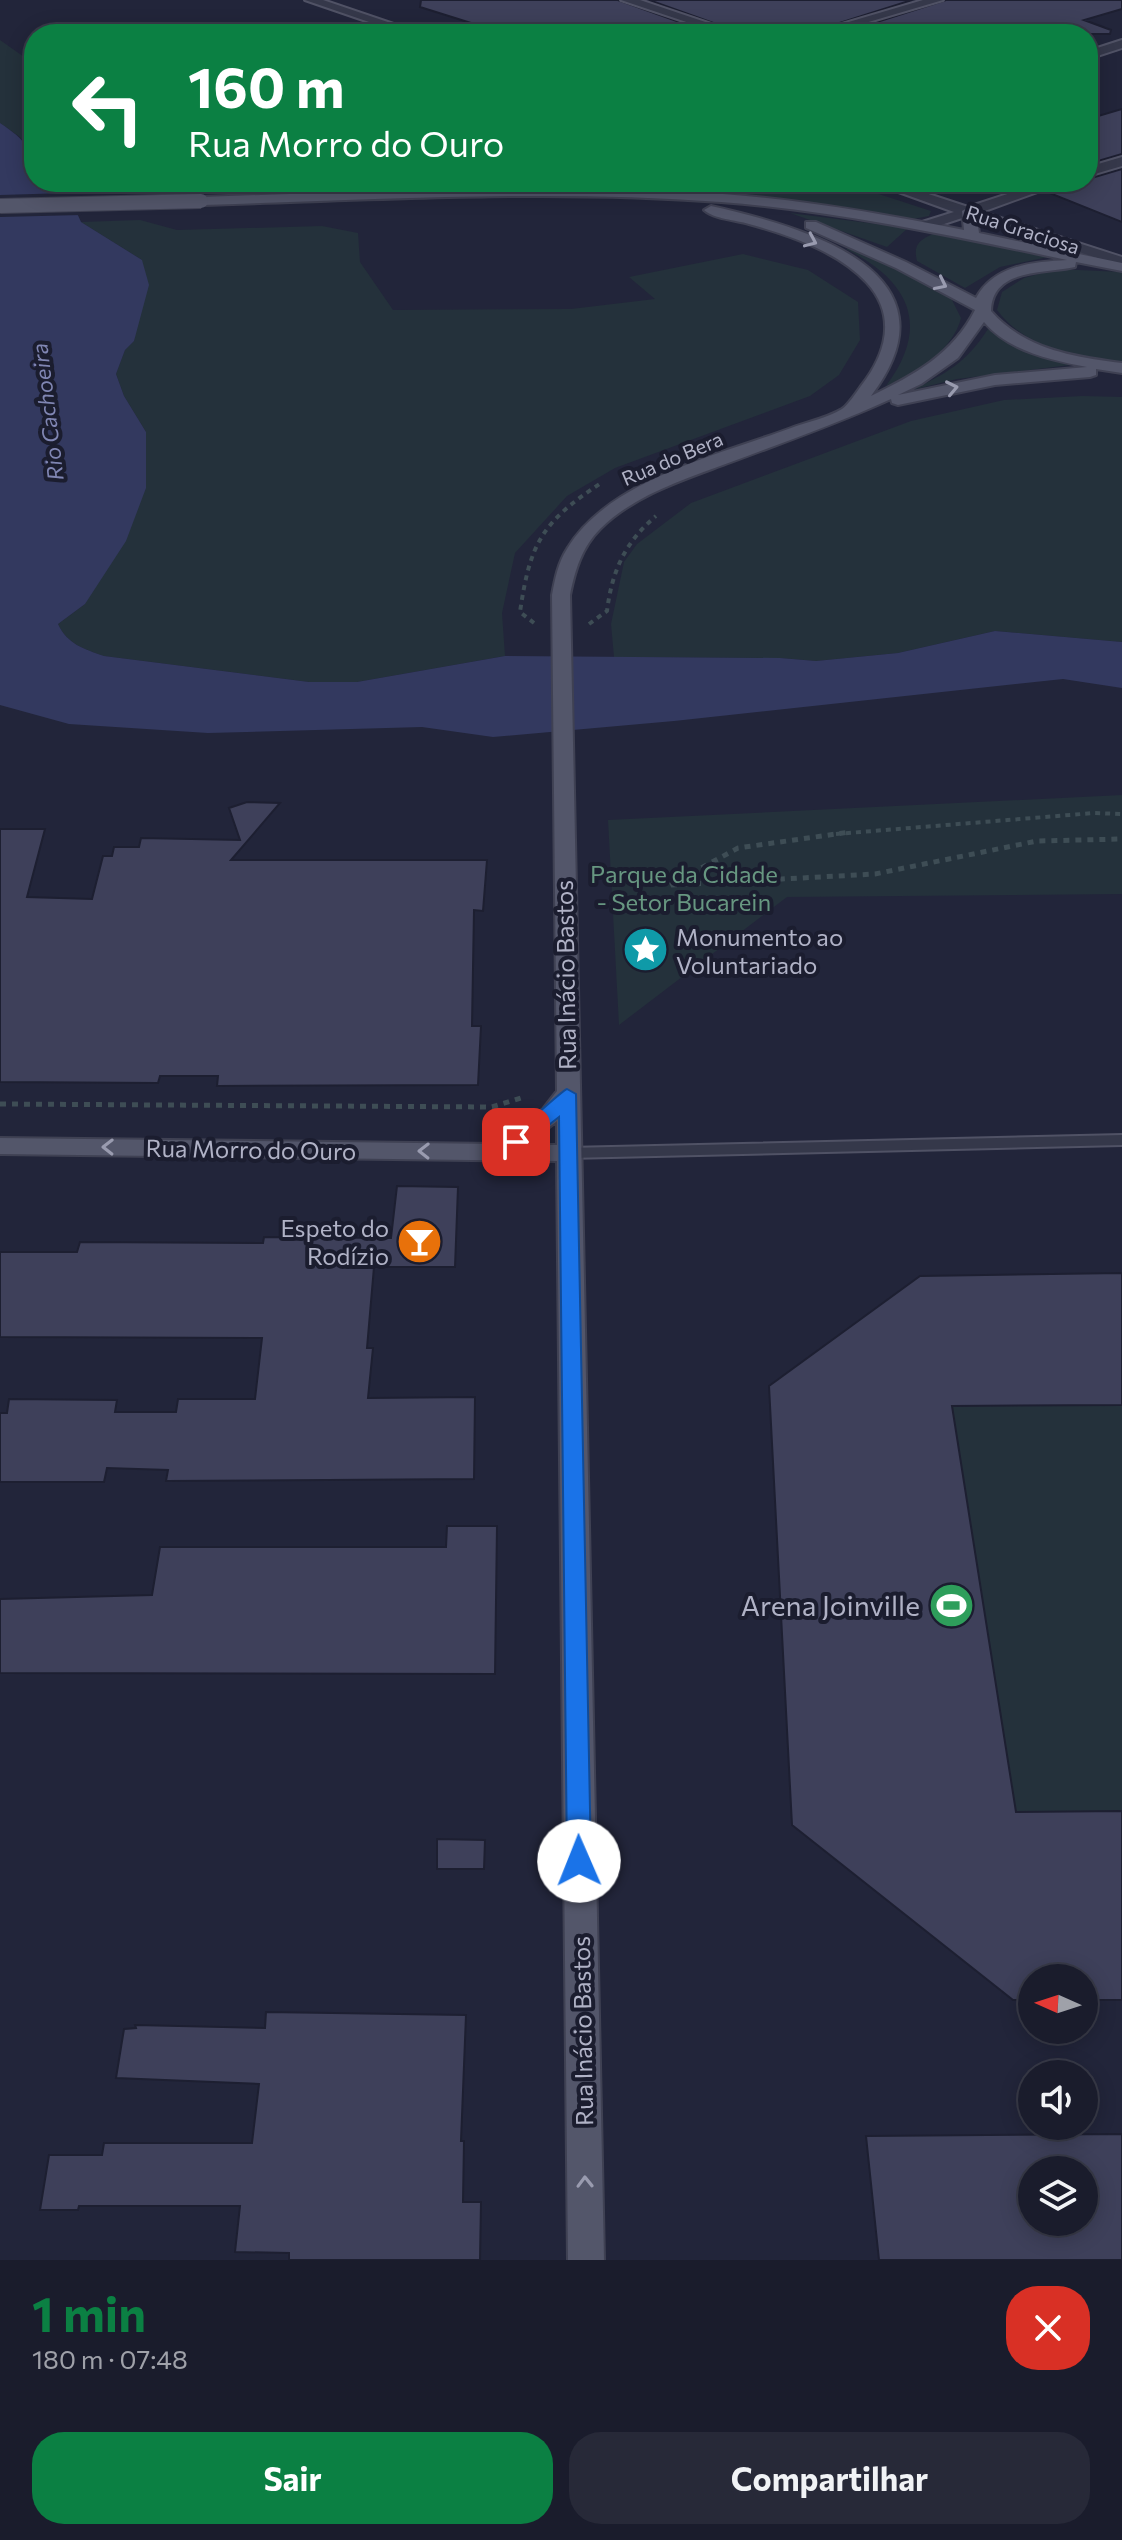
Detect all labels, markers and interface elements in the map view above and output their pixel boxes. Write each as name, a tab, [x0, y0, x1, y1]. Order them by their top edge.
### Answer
text: 160 m	[188, 51, 345, 120]
icon: left	[56, 56, 160, 160]
text: Rua Morro do Ouro	[188, 120, 504, 164]
street label: Rua Graciosa	[963, 199, 1083, 259]
one-way arrow	[802, 231, 817, 247]
one-way arrow	[933, 274, 948, 290]
water label: Rio Cachoeira	[25, 342, 69, 482]
one-way arrow	[945, 380, 958, 397]
street label: Rua do Bera	[618, 426, 726, 490]
park label: Parque da Cidade - Setor Bucarein	[590, 859, 778, 916]
street label: Rua Inácio Bastos	[549, 880, 581, 1070]
place label: Monumento ao Voluntariado	[676, 922, 843, 979]
place icon: Monumento ao Voluntariado	[621, 926, 669, 974]
pin	[482, 1108, 550, 1176]
icon: arrive	[494, 1120, 538, 1164]
street label: Rua Morro do Ouro	[145, 1133, 357, 1165]
one-way arrow	[101, 1138, 114, 1156]
one-way arrow	[417, 1142, 430, 1160]
place label: Espeto do Rodízio	[280, 1213, 389, 1270]
bar icon: Espeto do Rodízio	[396, 1217, 444, 1265]
sports icon: Arena Joinville	[927, 1581, 975, 1629]
place label: Arena Joinville	[741, 1588, 920, 1622]
position arrow	[537, 1819, 621, 1903]
street label: Rua Inácio Bastos	[566, 1936, 598, 2126]
north arrow	[1018, 1964, 1098, 2044]
map controls	[1018, 1964, 1098, 2236]
button: sound	[1018, 2060, 1098, 2140]
button: layers	[1018, 2156, 1098, 2236]
one-way arrow	[576, 2175, 593, 2188]
text: 1 min	[32, 2283, 146, 2342]
button: close	[1006, 2286, 1090, 2370]
text: 180 m · 07:48	[32, 2343, 188, 2374]
button: Sair	[32, 2432, 553, 2524]
button: Compartilhar	[569, 2432, 1090, 2524]

